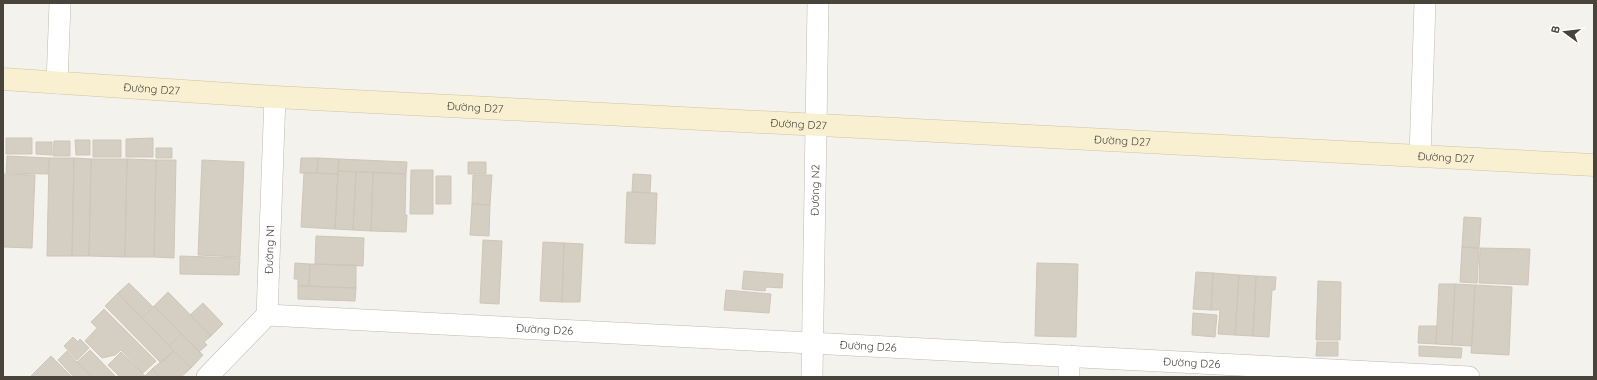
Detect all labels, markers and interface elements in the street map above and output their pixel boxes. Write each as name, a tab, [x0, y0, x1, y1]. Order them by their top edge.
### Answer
north arrow	[1545, 12, 1585, 52]
text: B	[1548, 24, 1563, 35]
street label: Đường D27	[123, 80, 181, 98]
street label: Đường D27	[447, 99, 504, 116]
street label: Đường D27	[770, 116, 828, 132]
street label: Đường D27	[1094, 132, 1151, 149]
street label: Đường D27	[1417, 149, 1475, 166]
street label: Đường N2	[808, 164, 822, 216]
street label: Đường N1	[262, 224, 277, 274]
street label: Đường D26	[516, 321, 574, 338]
street label: Đường D26	[839, 338, 897, 354]
street label: Đường D26	[1163, 354, 1221, 371]

